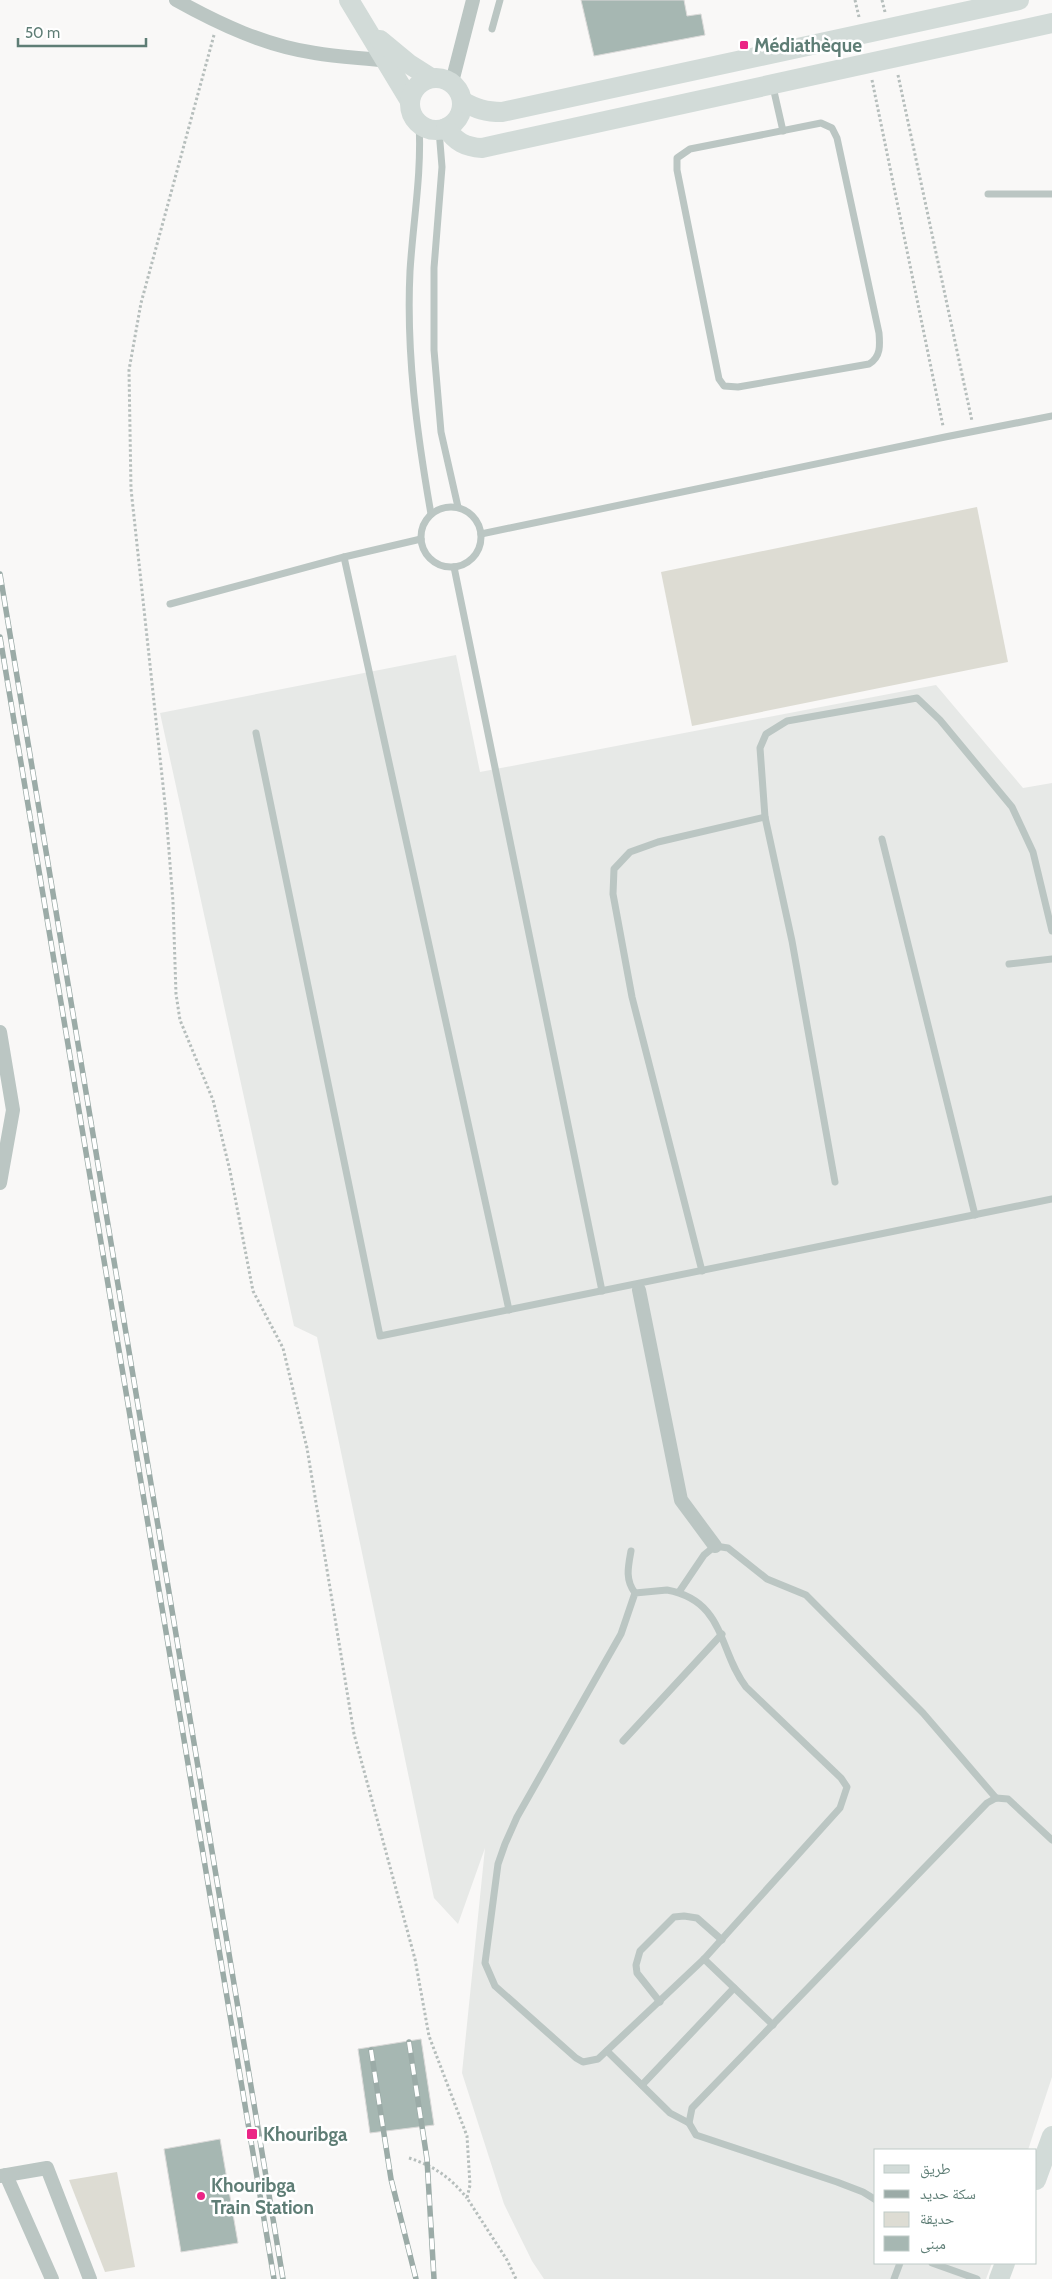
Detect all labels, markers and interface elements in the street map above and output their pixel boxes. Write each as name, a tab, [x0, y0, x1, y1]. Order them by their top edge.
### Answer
scale bar	[18, 15, 145, 47]
text: 50 m	[25, 24, 60, 42]
place label: Médiathèque	[754, 34, 862, 57]
marker: Médiathèque	[738, 39, 750, 51]
place label: Khouribga	[263, 2123, 348, 2146]
marker: Khouribga	[245, 2127, 259, 2141]
legend	[874, 2149, 1037, 2264]
text: طريق	[920, 2160, 951, 2179]
place label: Khouribga Train Station	[211, 2174, 314, 2219]
text: سكة حديد	[920, 2185, 976, 2203]
marker: Khouribga Train Station	[195, 2190, 207, 2202]
text: حديقة	[920, 2210, 955, 2228]
text: مبنى	[920, 2235, 946, 2254]

